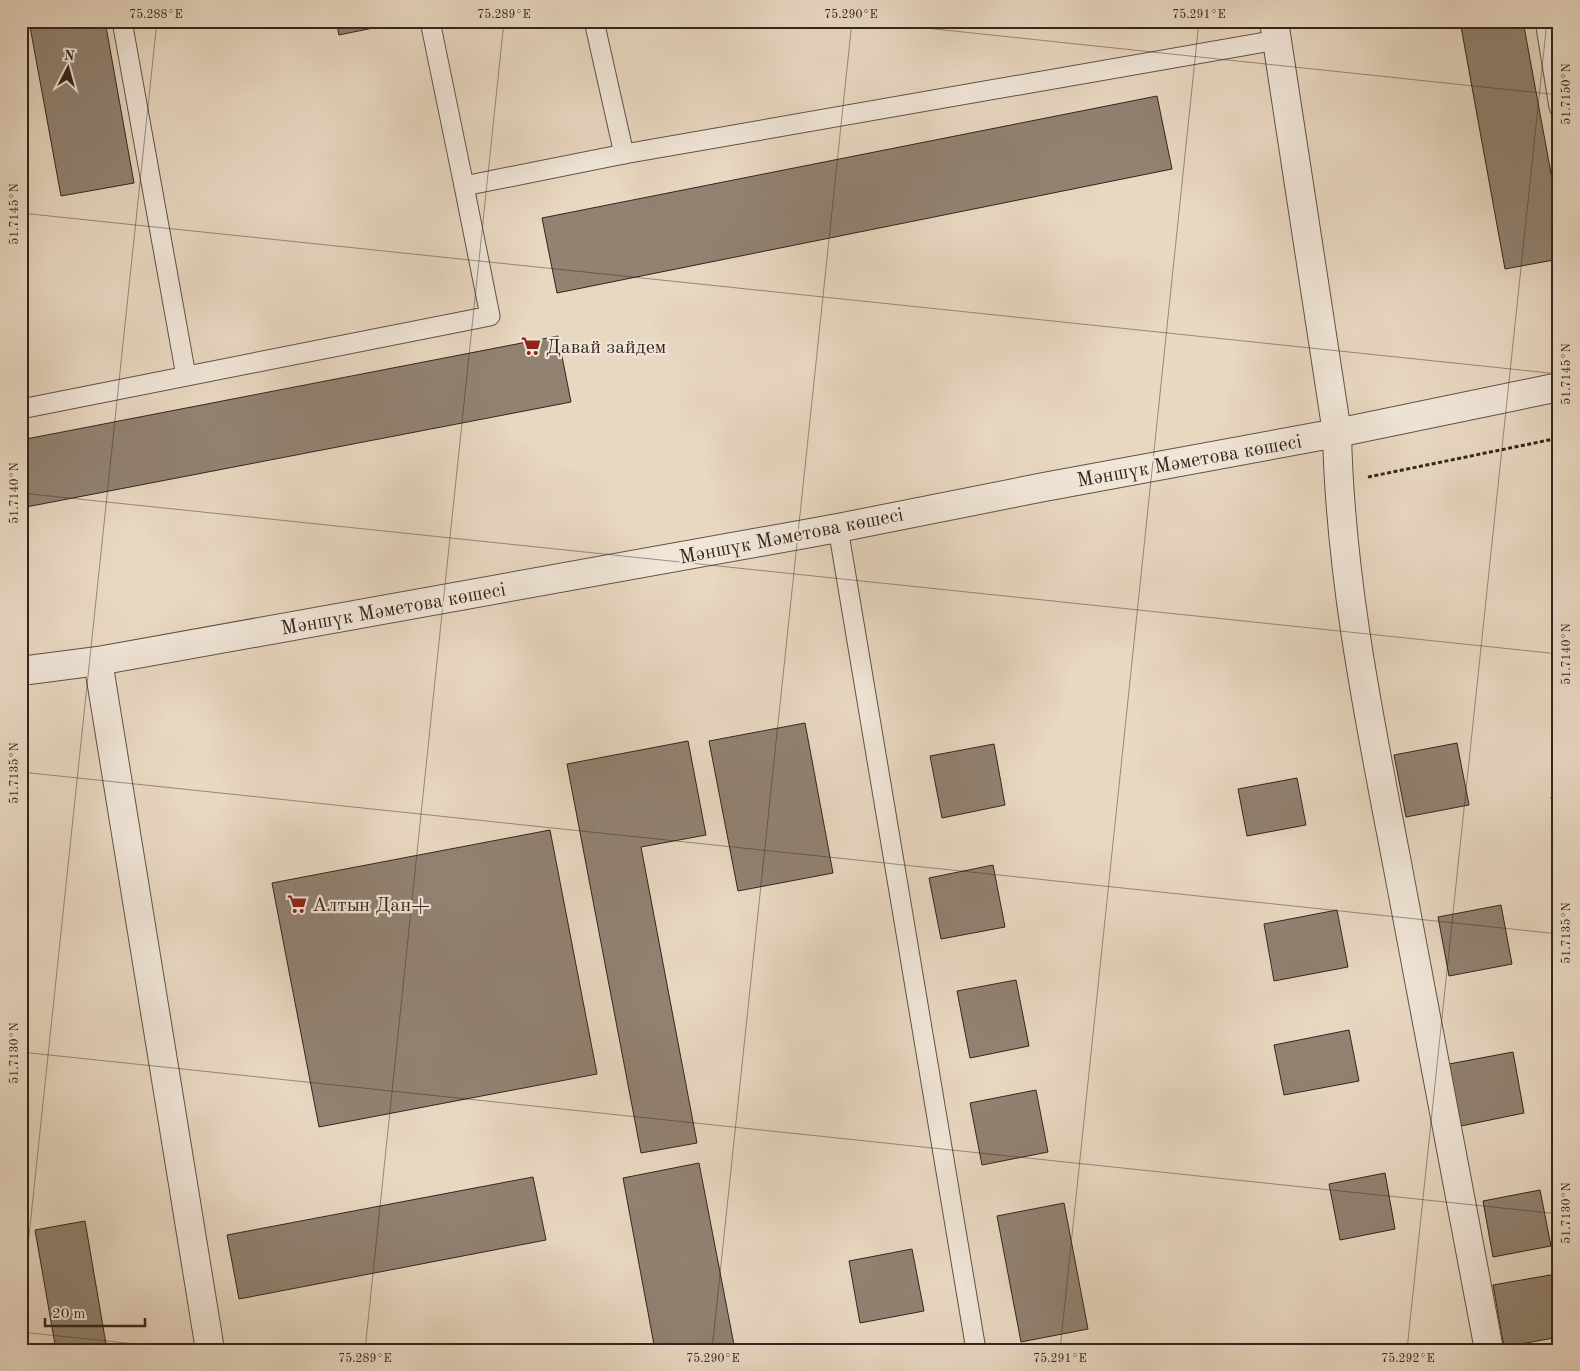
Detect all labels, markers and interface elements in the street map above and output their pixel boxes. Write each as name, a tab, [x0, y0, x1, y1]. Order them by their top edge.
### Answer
text: 75.288°E	[129, 8, 183, 21]
text: 75.289°E	[477, 8, 531, 21]
text: 75.290°E	[824, 8, 878, 21]
text: 75.291°E	[1172, 8, 1226, 21]
north arrow	[42, 42, 92, 92]
text: N	[63, 49, 76, 64]
text: 51.7150°N	[1560, 63, 1573, 125]
text: 51.7145°N	[8, 183, 21, 245]
supermarket icon: Давай зайдем	[520, 335, 542, 357]
place label: Давай зайдем	[546, 338, 666, 358]
text: 51.7145°N	[1560, 343, 1573, 405]
street label: Мәншүк Мәметова көшесі	[1075, 432, 1303, 492]
text: 51.7140°N	[8, 462, 21, 524]
street label: Мәншүк Мәметова көшесі	[678, 505, 905, 569]
street label: Мәншүк Мәметова көшесі	[279, 580, 507, 640]
text: 51.7140°N	[1560, 623, 1573, 685]
text: 51.7135°N	[8, 742, 21, 804]
supermarket icon: Алтын Дан+	[286, 893, 308, 915]
place label: Алтын Дан+	[312, 896, 430, 916]
text: 51.7135°N	[1560, 902, 1573, 964]
text: 51.7130°N	[8, 1022, 21, 1084]
text: 51.7130°N	[1560, 1182, 1573, 1244]
scale bar	[45, 1296, 145, 1328]
text: 20 m	[52, 1307, 86, 1322]
text: 75.289°E	[338, 1352, 392, 1365]
text: 75.290°E	[686, 1352, 740, 1365]
text: 75.291°E	[1033, 1352, 1087, 1365]
text: 75.292°E	[1381, 1352, 1435, 1365]

